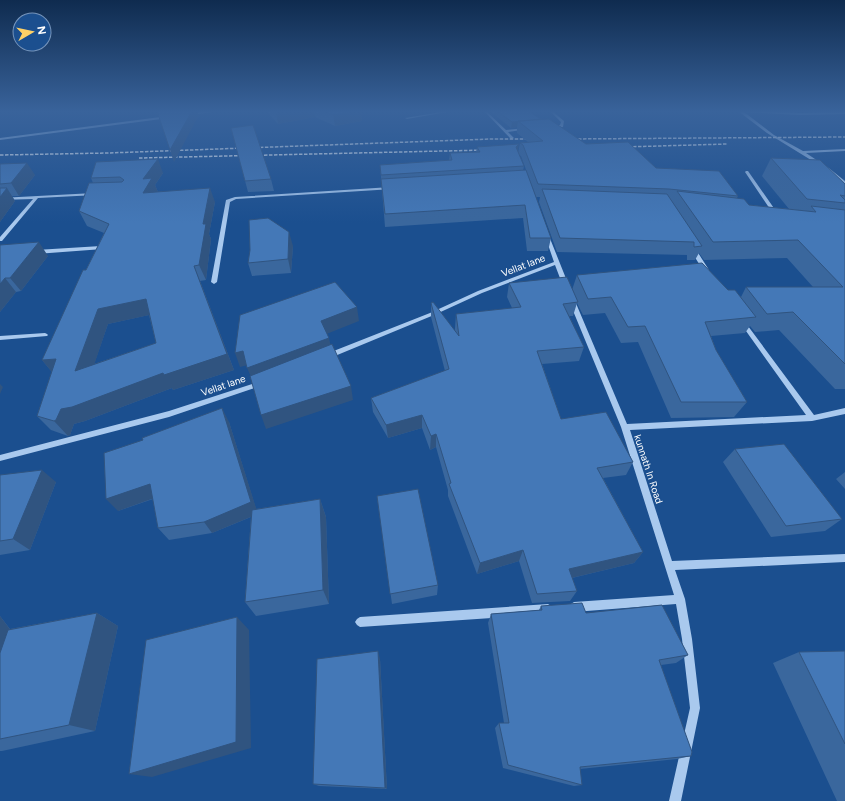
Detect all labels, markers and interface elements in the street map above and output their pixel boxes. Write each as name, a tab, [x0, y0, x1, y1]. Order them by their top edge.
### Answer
north arrow	[12, 12, 52, 52]
text: N	[34, 25, 48, 36]
street label: Vellat lane	[499, 251, 548, 280]
street label: Vellat lane	[199, 372, 248, 399]
street label: kunnath ln Road	[631, 433, 666, 505]

